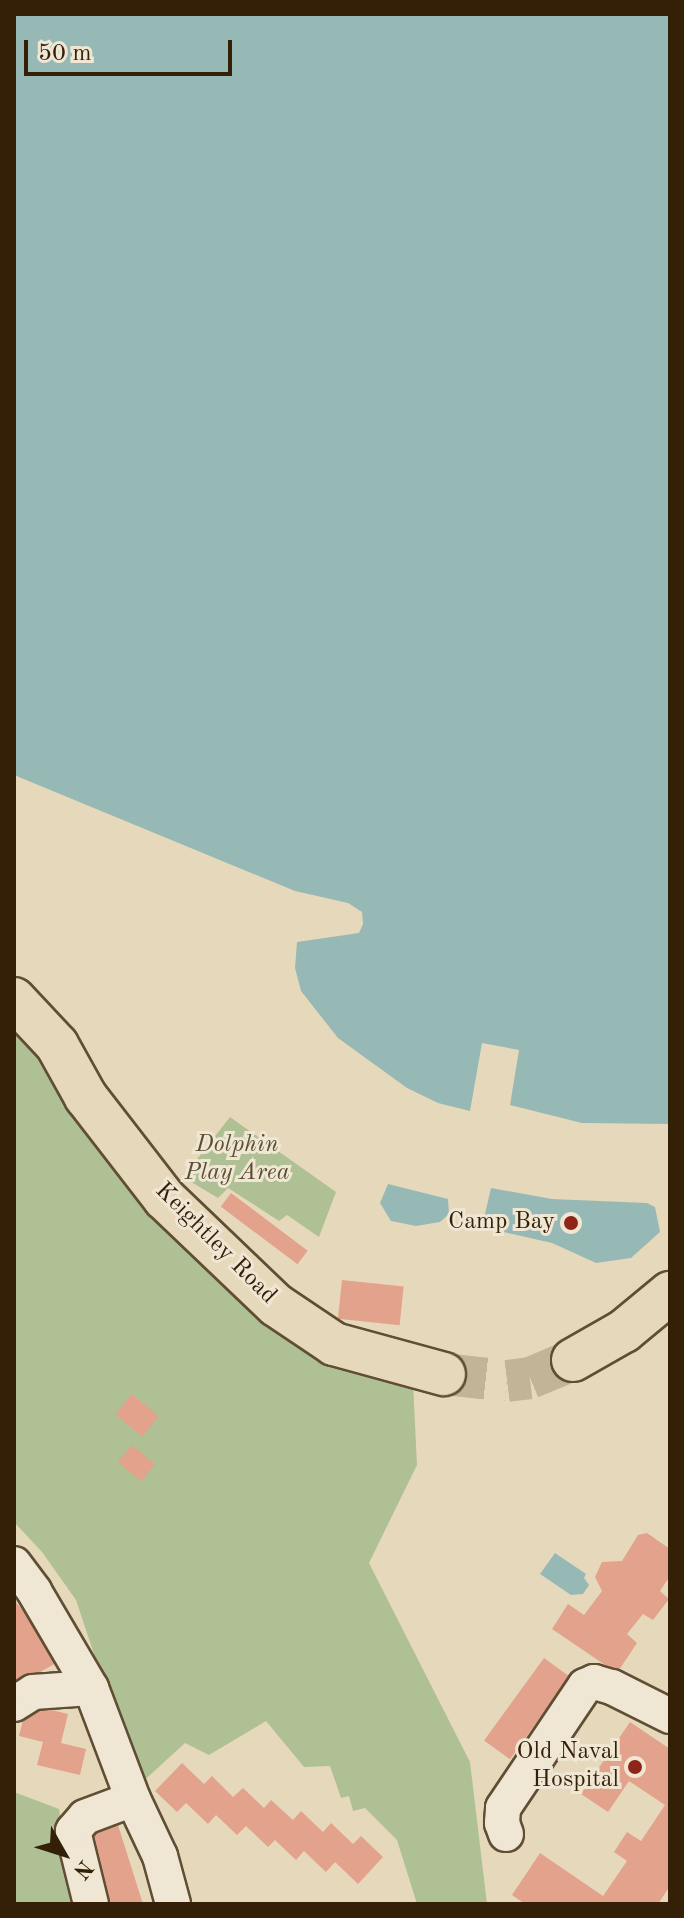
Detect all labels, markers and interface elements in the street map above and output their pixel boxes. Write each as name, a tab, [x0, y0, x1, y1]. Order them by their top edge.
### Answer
scale bar	[28, 24, 236, 74]
text: 50 m	[38, 42, 92, 66]
park label: Dolphin Play Area	[184, 1132, 290, 1188]
street label: Keightley Road	[148, 1177, 282, 1311]
place label: Camp Bay	[448, 1209, 555, 1237]
marker: Camp Bay	[562, 1214, 580, 1232]
place label: Old Naval Hospital	[517, 1739, 619, 1795]
marker: Old Naval Hospital	[626, 1758, 644, 1776]
north arrow	[24, 1814, 104, 1894]
text: N	[69, 1856, 96, 1883]

